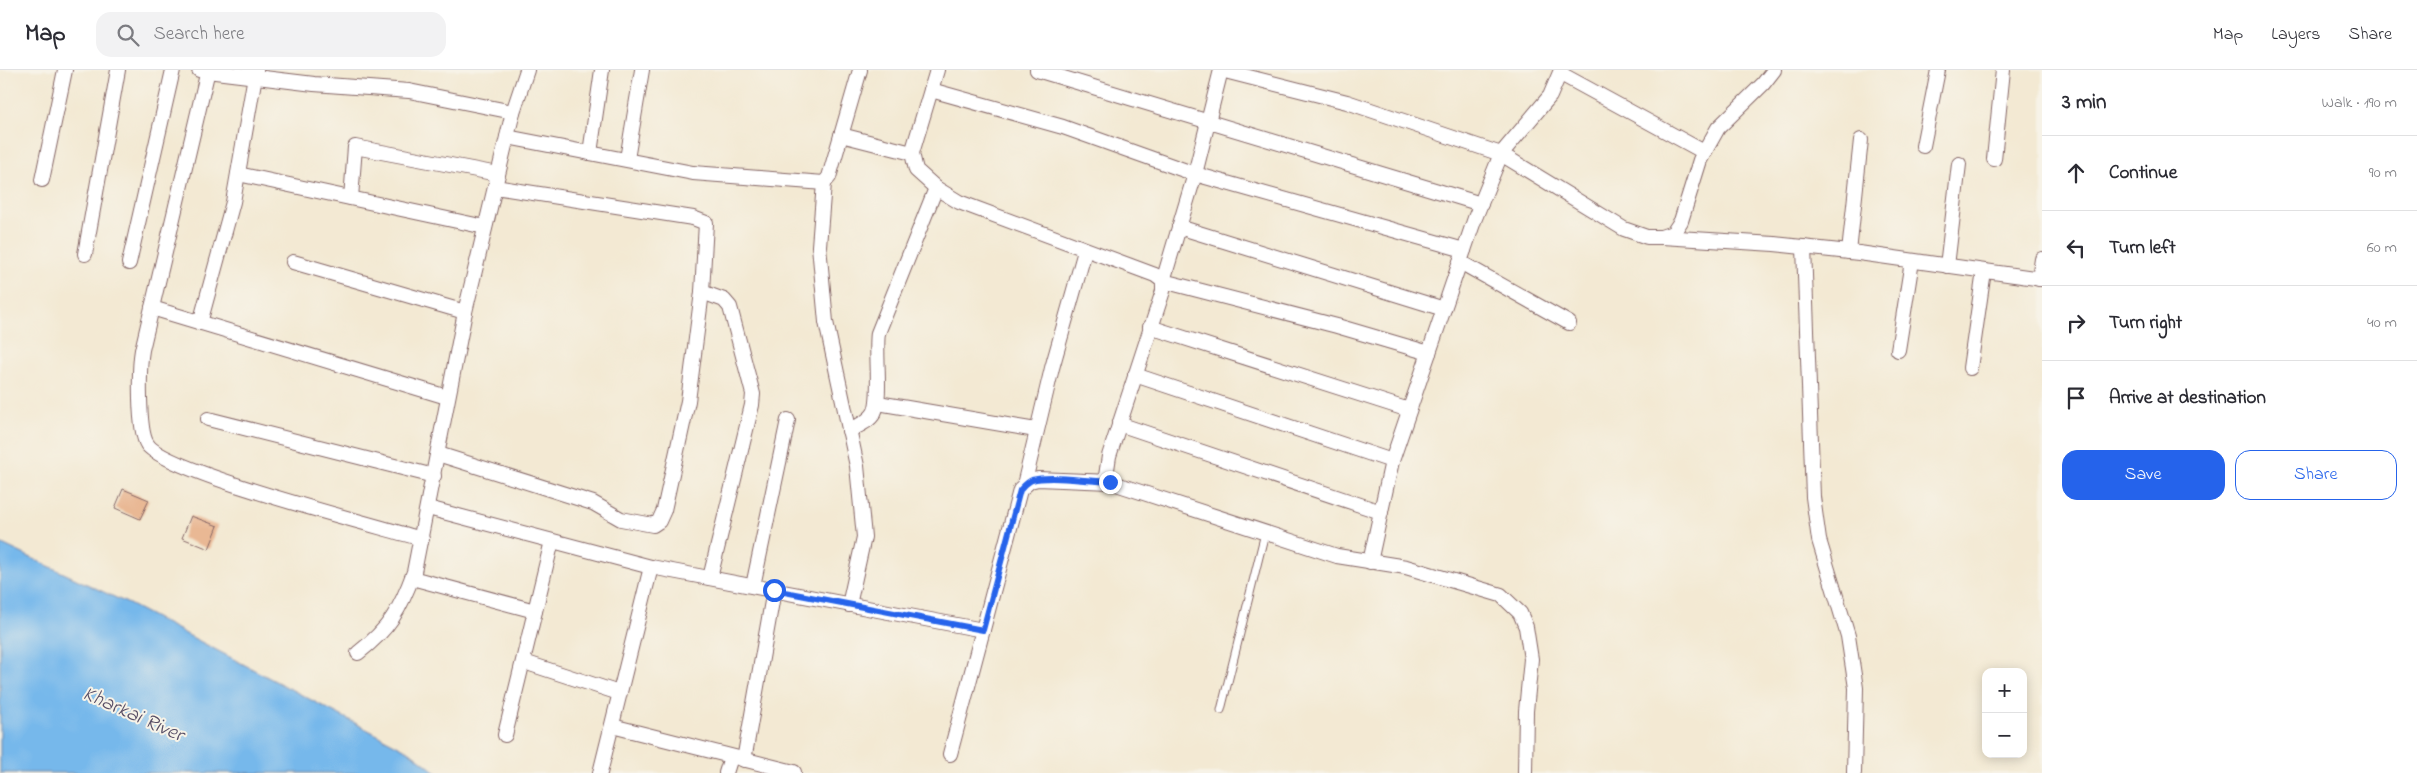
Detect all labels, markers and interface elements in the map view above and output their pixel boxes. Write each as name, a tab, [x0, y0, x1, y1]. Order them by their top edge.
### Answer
search box	[96, 12, 446, 57]
text: Map	[25, 17, 66, 52]
icon: search	[114, 21, 142, 49]
text: Search here	[154, 21, 245, 48]
text: Map	[2213, 22, 2243, 48]
text: Layers	[2271, 22, 2321, 48]
text: Share	[2349, 22, 2392, 48]
text: 3 min	[2062, 88, 2106, 118]
text: Walk · 190 m	[2322, 91, 2397, 115]
icon: ahead	[2062, 159, 2090, 187]
text: Continue	[2109, 160, 2177, 187]
text: 90 m	[2369, 161, 2397, 185]
icon: left	[2062, 234, 2090, 262]
text: Turn left	[2109, 235, 2176, 262]
text: 60 m	[2367, 236, 2397, 260]
icon: right	[2062, 309, 2090, 337]
text: Turn right	[2109, 310, 2182, 337]
text: 40 m	[2367, 311, 2397, 335]
icon: arrive	[2062, 384, 2090, 412]
text: Arrive at destination	[2109, 385, 2266, 412]
button: Save	[2062, 450, 2225, 500]
button: Share	[2235, 450, 2397, 500]
route end	[1099, 471, 1122, 494]
route start	[763, 579, 786, 602]
map controls	[1982, 668, 2027, 758]
button: +	[1982, 668, 2027, 713]
water label: Kharkai River	[78, 679, 191, 752]
button: −	[1982, 713, 2027, 758]

